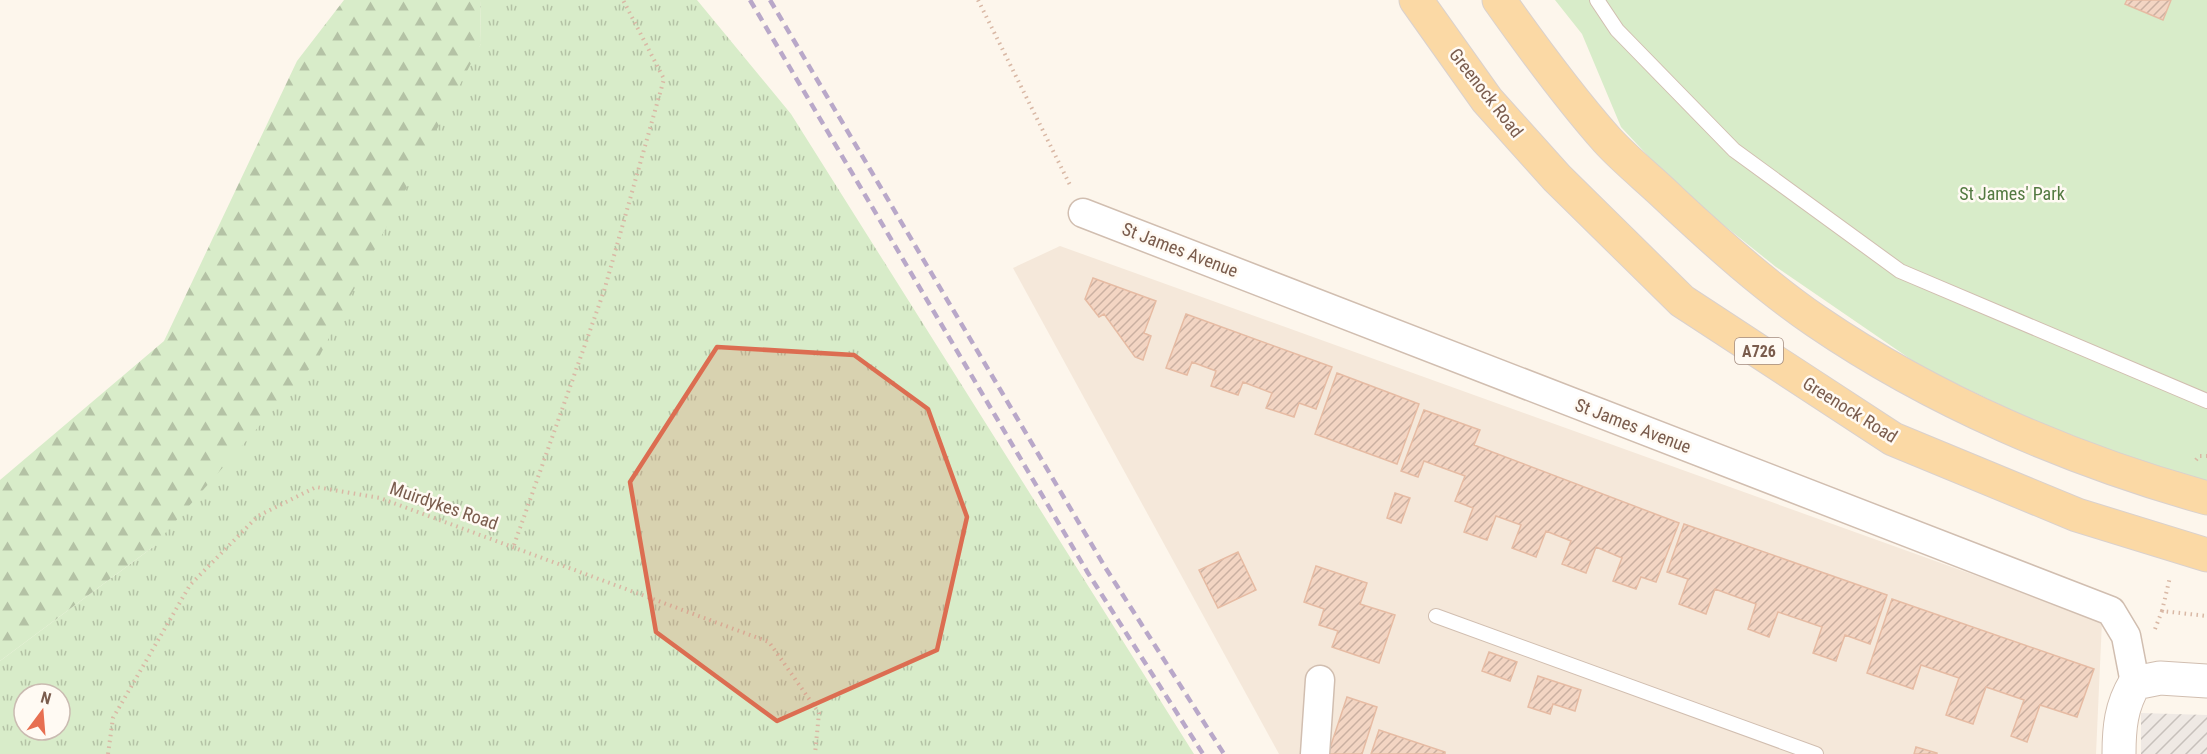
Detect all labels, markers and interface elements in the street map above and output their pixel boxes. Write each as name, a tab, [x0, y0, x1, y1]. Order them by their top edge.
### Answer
street label: Greenock Road	[1445, 44, 1528, 141]
park label: St James' Park	[1959, 183, 2065, 204]
street label: St James Avenue	[1119, 218, 1241, 281]
road number: A726	[1735, 338, 1783, 364]
street label: Greenock Road	[1799, 372, 1901, 447]
street label: St James Avenue	[1572, 394, 1694, 457]
street label: Muirdykes Road	[387, 477, 501, 534]
north arrow	[12, 682, 72, 742]
text: N	[39, 688, 53, 709]

